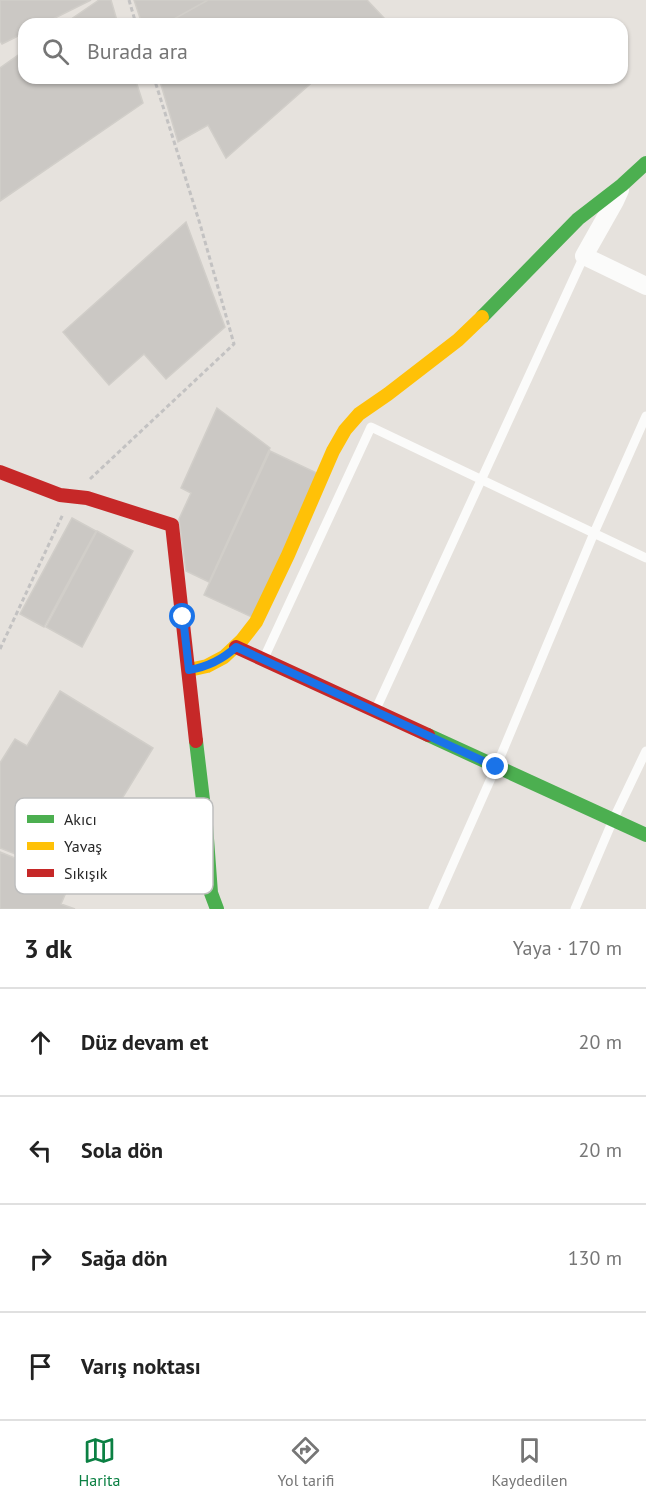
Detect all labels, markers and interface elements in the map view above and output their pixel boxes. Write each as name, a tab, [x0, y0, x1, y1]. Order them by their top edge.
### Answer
search box	[18, 18, 628, 84]
icon: search	[39, 35, 72, 68]
text: Burada ara	[87, 37, 188, 65]
route start	[169, 603, 195, 629]
route end	[482, 753, 508, 779]
legend	[15, 798, 213, 894]
text: Akıcı	[64, 809, 97, 829]
text: Yavaş	[64, 836, 102, 856]
text: Sıkışık	[64, 863, 108, 883]
text: 3 dk	[24, 932, 72, 965]
text: Yaya · 170 m	[513, 935, 622, 961]
icon: ahead	[24, 1026, 57, 1059]
text: Düz devam et	[81, 1028, 208, 1056]
text: 20 m	[579, 1029, 622, 1055]
icon: left	[24, 1134, 57, 1167]
text: Sola dön	[81, 1136, 163, 1164]
text: 20 m	[579, 1137, 622, 1163]
icon: right	[24, 1242, 57, 1275]
text: Sağa dön	[81, 1244, 168, 1272]
text: 130 m	[568, 1245, 622, 1271]
icon: arrive	[24, 1350, 57, 1383]
text: Varış noktası	[81, 1352, 201, 1380]
tab: Harita	[79, 1434, 120, 1490]
tab: Yol tarifi	[278, 1434, 334, 1490]
tab: Kaydedilen	[492, 1434, 567, 1490]

